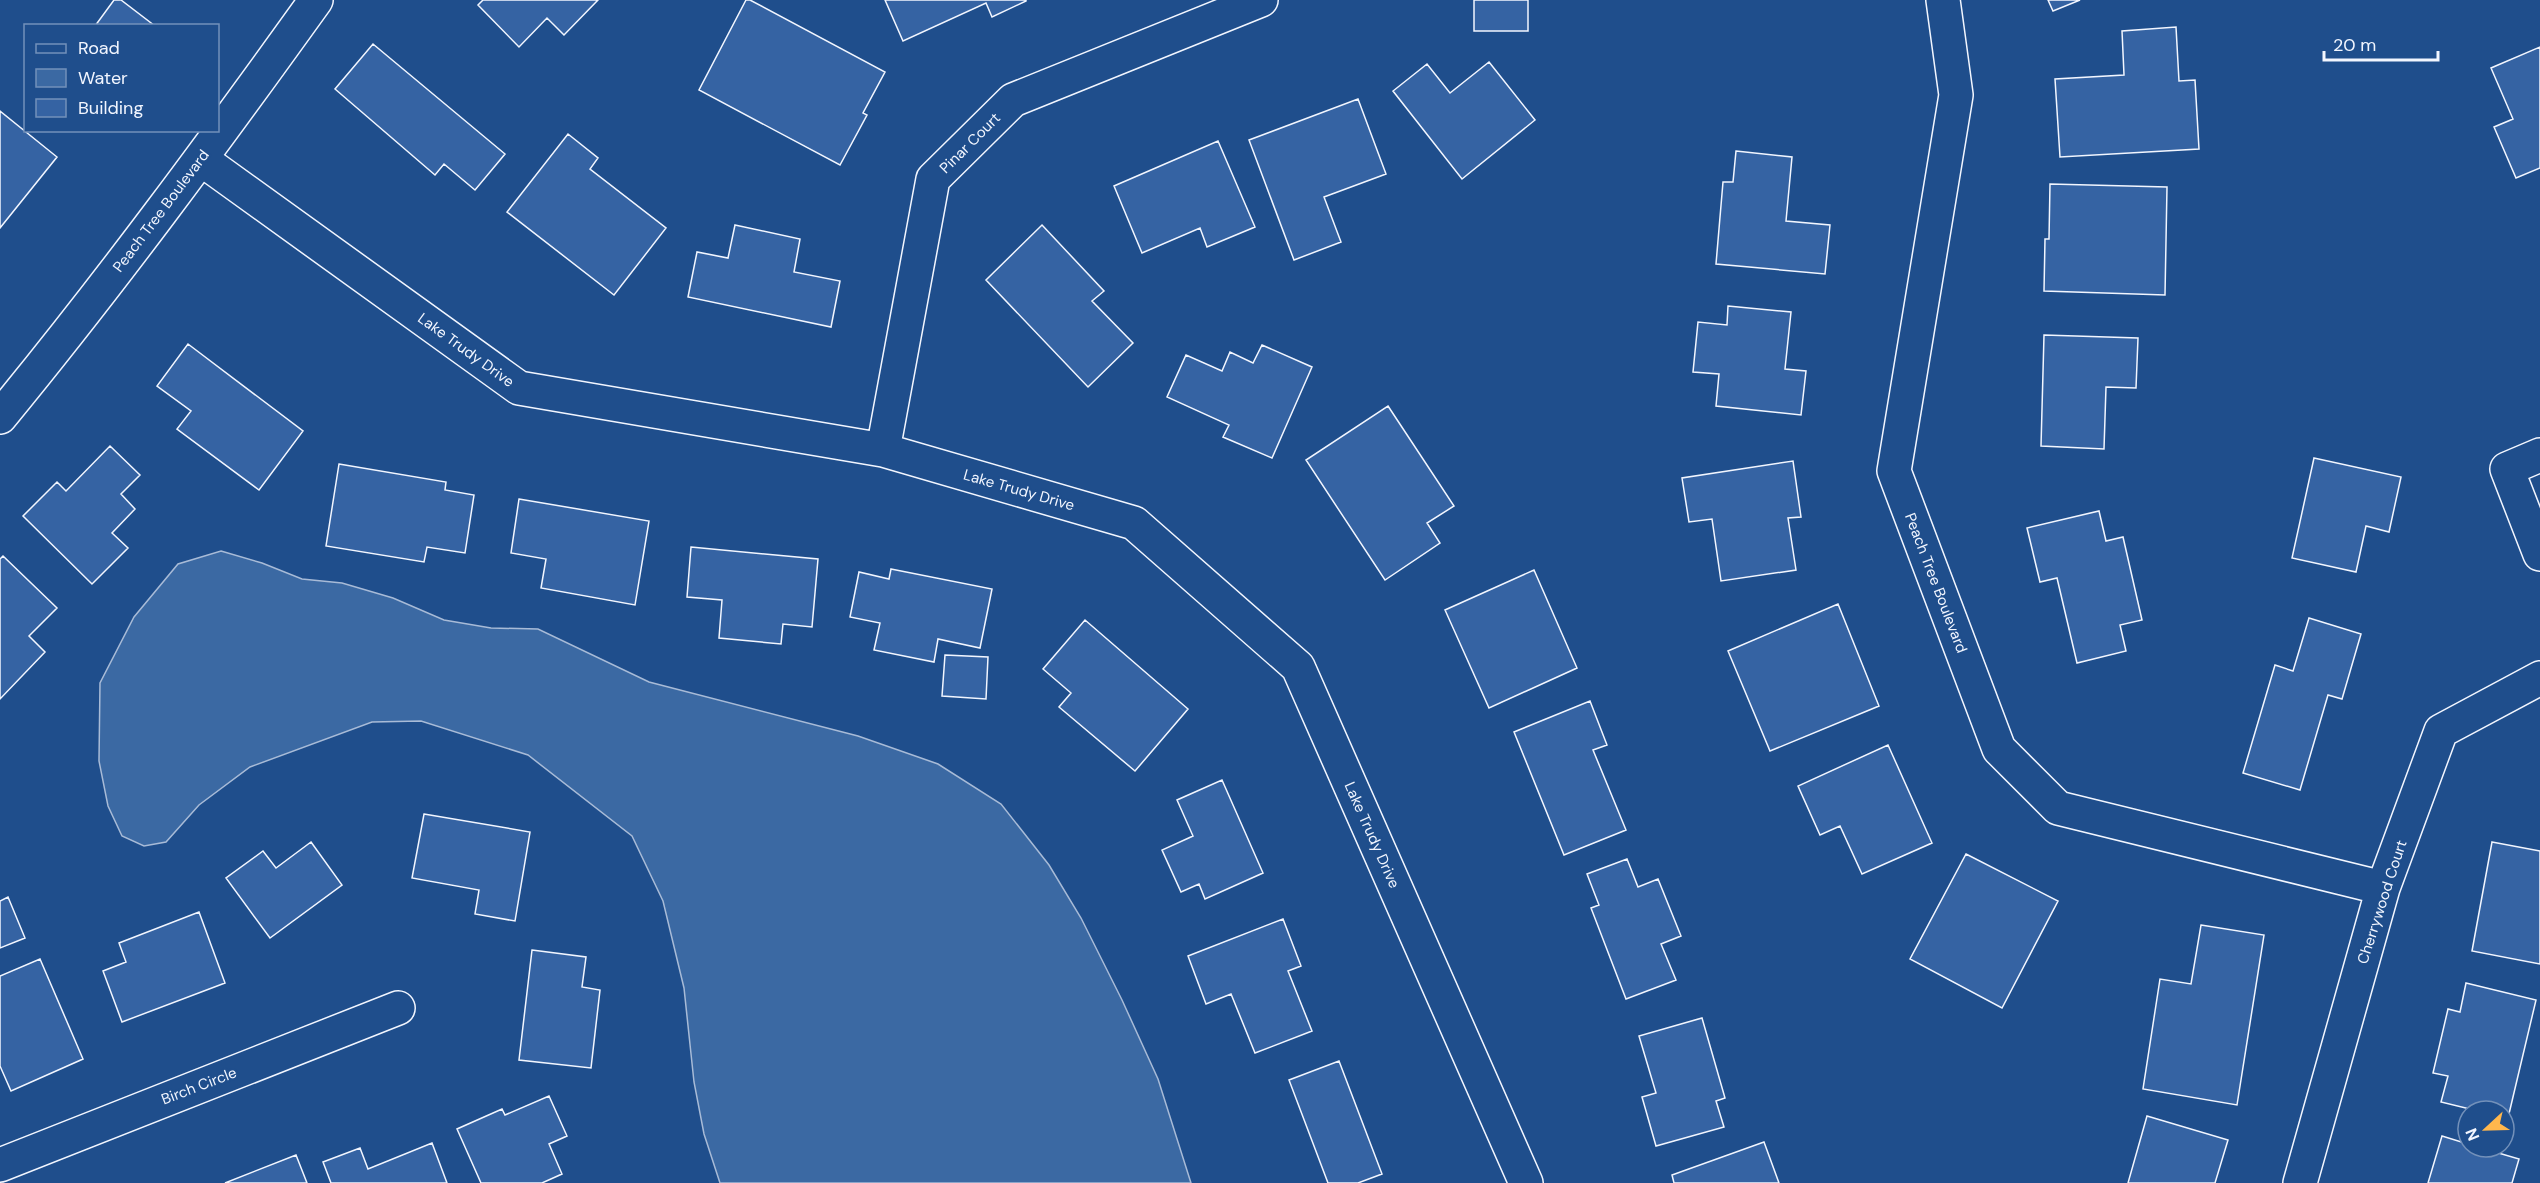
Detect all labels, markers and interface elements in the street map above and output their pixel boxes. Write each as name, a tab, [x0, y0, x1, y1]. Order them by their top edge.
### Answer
legend	[24, 24, 219, 132]
scale bar	[2324, 24, 2438, 62]
text: 20 m	[2333, 33, 2376, 57]
text: Road	[78, 36, 120, 60]
text: Water	[78, 66, 128, 90]
text: Building	[78, 96, 143, 120]
street label: Pinar Court	[935, 108, 1005, 178]
street label: Peach Tree Boulevard	[108, 146, 214, 276]
street label: Lake Trudy Drive	[414, 308, 518, 392]
street label: Lake Trudy Drive	[961, 465, 1077, 515]
street label: Peach Tree Boulevard	[1900, 510, 1972, 656]
street label: Lake Trudy Drive	[1340, 779, 1404, 891]
street label: Cherrywood Court	[2352, 837, 2412, 967]
street label: Birch Circle	[158, 1062, 240, 1110]
north arrow	[2456, 1099, 2516, 1159]
text: N	[2461, 1125, 2484, 1144]

